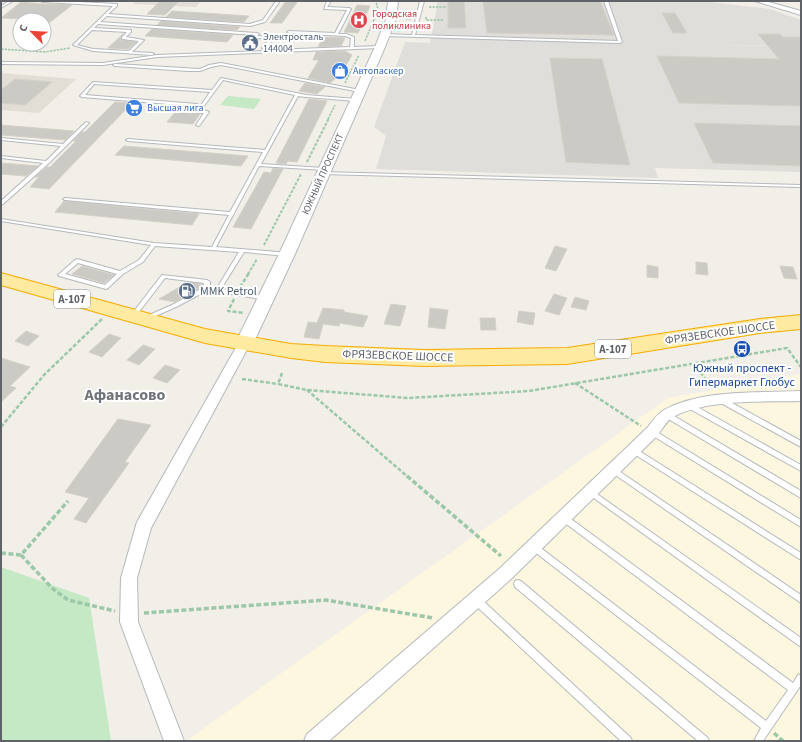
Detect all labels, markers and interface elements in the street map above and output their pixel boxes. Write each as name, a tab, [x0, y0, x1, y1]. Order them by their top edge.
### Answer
place label: Городская поликлиника	[372, 7, 431, 33]
hospital icon: Городская поликлиника	[349, 10, 369, 30]
north arrow	[12, 12, 52, 52]
text: С	[15, 22, 32, 34]
place label: Электросталь 144004	[263, 30, 323, 56]
public building icon: Электросталь 144004	[240, 33, 260, 53]
shop icon: Автопаскер	[330, 61, 350, 81]
place label: Автопаскер	[353, 64, 404, 78]
supermarket icon: Высшая лига	[124, 98, 144, 118]
place label: Высшая лига	[147, 101, 204, 115]
street label: ЮЖНЫЙ ПРОСПЕКТ	[299, 131, 347, 217]
fuel station icon: MMK Petrol	[177, 281, 197, 301]
place label: MMK Petrol	[200, 283, 257, 300]
road number: А-107	[54, 290, 90, 308]
street label: ФРЯЗЕВСКОЕ ШОССЕ	[664, 317, 776, 349]
bus stop icon: Южный проспект - Гипермаркет Глобус	[732, 339, 752, 359]
road number: А-107	[595, 340, 631, 358]
street label: ФРЯЗЕВСКОЕ ШОССЕ	[342, 346, 454, 366]
place label: Южный проспект - Гипермаркет Глобус	[689, 360, 796, 391]
district label: Афанасово	[84, 384, 166, 406]

